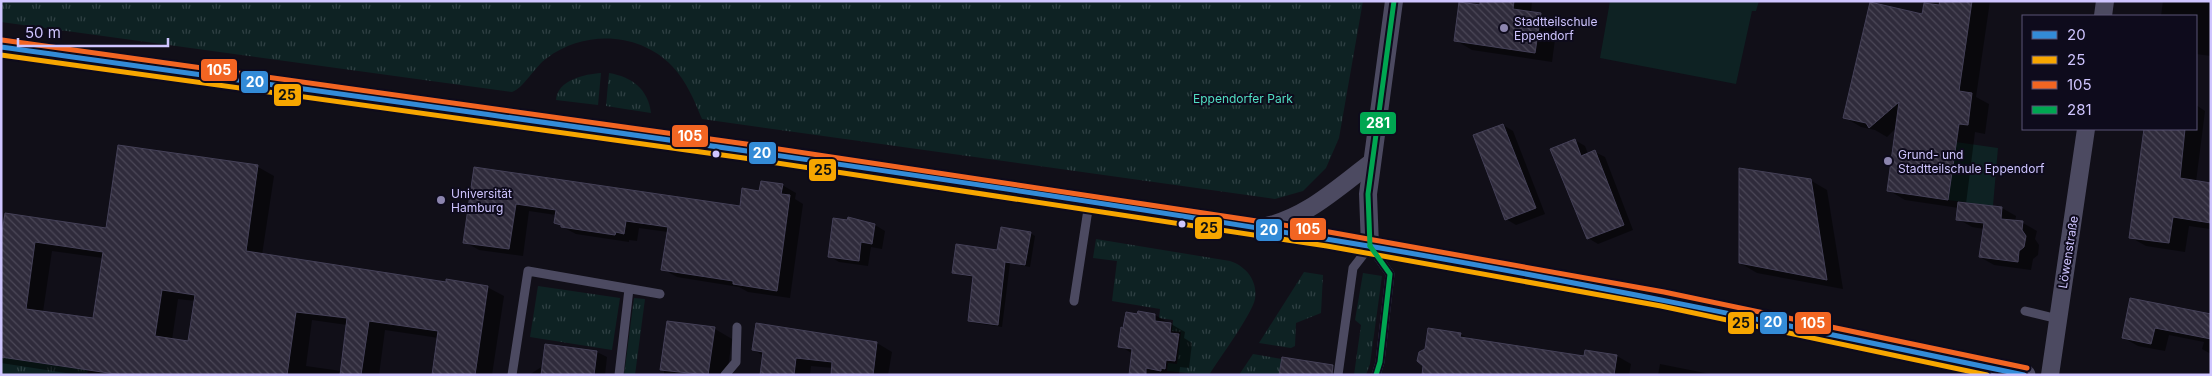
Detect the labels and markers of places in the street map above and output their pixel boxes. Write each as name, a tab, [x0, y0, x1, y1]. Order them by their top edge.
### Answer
place label: Stadtteilschule Eppendorf	[1514, 14, 1597, 43]
marker: Stadtteilschule Eppendorf	[1498, 22, 1510, 34]
place label: Grund- und Stadtteilschule Eppendorf	[1898, 147, 2045, 176]
unlabelled marker	[711, 149, 721, 159]
marker: Grund- und Stadtteilschule Eppendorf	[1882, 155, 1894, 167]
place label: Universität Hamburg	[451, 186, 512, 215]
marker: Universität Hamburg	[435, 194, 447, 206]
unlabelled marker	[1177, 219, 1187, 229]

